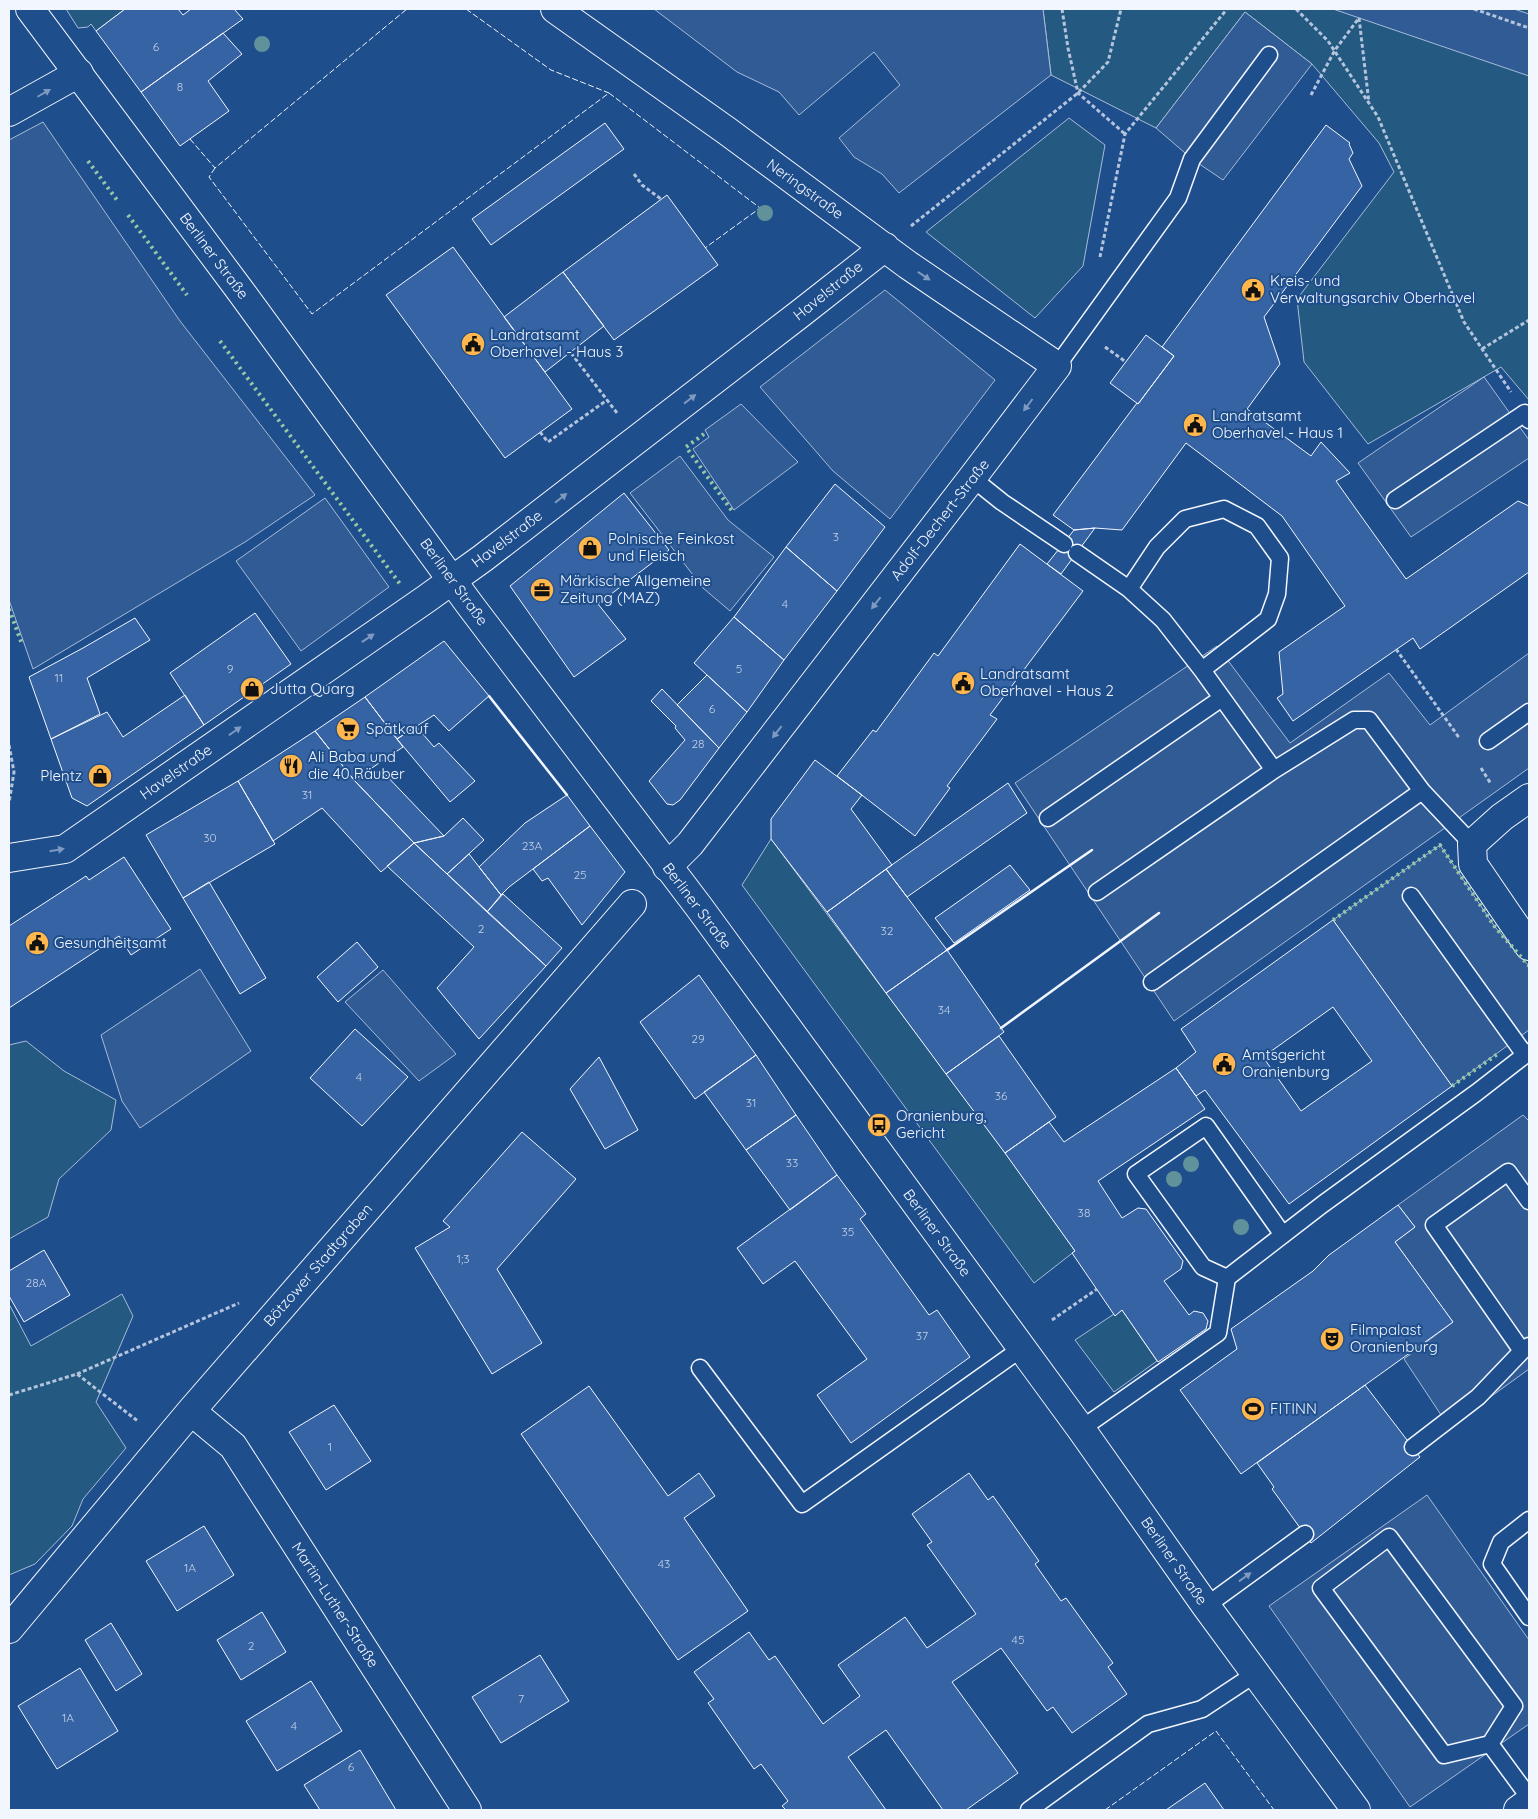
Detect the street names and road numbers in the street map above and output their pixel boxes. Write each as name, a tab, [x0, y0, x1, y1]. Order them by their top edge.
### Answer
street label: Neringstraße	[763, 154, 848, 223]
street label: Berliner Straße	[176, 209, 253, 303]
street label: Havelstraße	[789, 257, 866, 324]
street label: Adolf-Dechert-Straße	[886, 455, 993, 584]
street label: Havelstraße	[467, 506, 546, 571]
street label: Berliner Straße	[416, 534, 492, 629]
street label: Havelstraße	[136, 740, 216, 803]
street label: Berliner Straße	[659, 859, 736, 953]
street label: Berliner Straße	[899, 1185, 975, 1280]
street label: Bötzower Stadtgraben	[259, 1199, 376, 1330]
street label: Berliner Straße	[1137, 1513, 1212, 1609]
street label: Martin-Luther-Straße	[288, 1538, 383, 1671]

